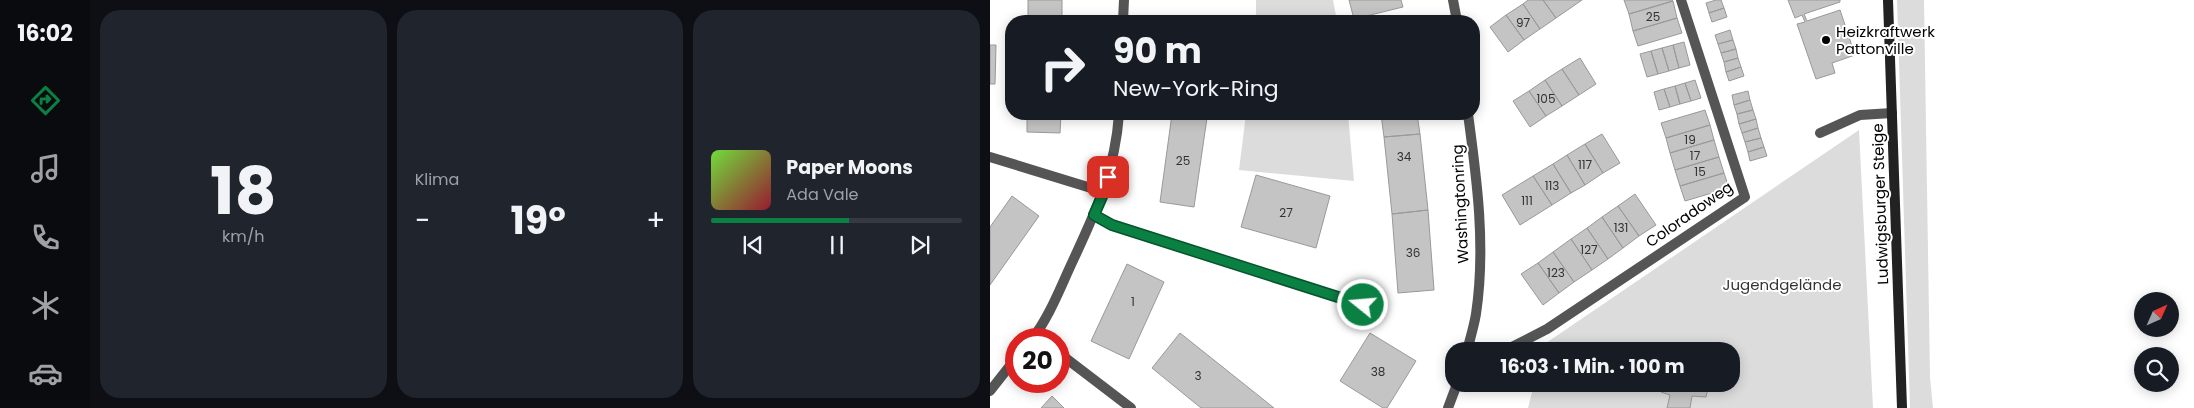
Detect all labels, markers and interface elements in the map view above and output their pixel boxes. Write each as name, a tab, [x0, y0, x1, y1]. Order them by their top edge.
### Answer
house number: 25	[1646, 8, 1660, 25]
house number: 97	[1516, 14, 1530, 31]
text: 16:02	[17, 18, 73, 49]
place label: Heizkraftwerk Pattonville	[1836, 21, 1935, 59]
text: 90 m	[1113, 26, 1202, 75]
marker: Heizkraftwerk Pattonville	[1820, 34, 1832, 46]
icon: right	[1030, 35, 1095, 100]
text: New-York-Ring	[1113, 73, 1279, 104]
icon: directions	[28, 83, 63, 118]
house number: 105	[1537, 90, 1555, 107]
street label: Ludwigsburger Steige	[1867, 123, 1893, 285]
house number: 19	[1684, 131, 1696, 148]
street label: Washingtonring	[1446, 144, 1474, 264]
text: 18	[210, 146, 277, 237]
house number: 17	[1690, 147, 1701, 164]
house number: 34	[1397, 148, 1412, 165]
icon: music	[28, 151, 63, 186]
house number: 25	[1176, 152, 1190, 169]
text: Paper Moons	[786, 154, 913, 181]
pin	[1087, 156, 1129, 198]
house number: 117	[1578, 156, 1593, 173]
icon: arrive	[1094, 163, 1122, 191]
house number: 15	[1694, 163, 1706, 180]
text: Klima	[415, 168, 459, 191]
street label: Coloradoweg	[1641, 176, 1737, 252]
house number: 113	[1545, 177, 1559, 194]
text: Ada Vale	[786, 183, 859, 206]
house number: 111	[1521, 192, 1533, 209]
text: 19°	[511, 194, 566, 247]
text: −	[415, 201, 430, 240]
text: +	[646, 201, 665, 240]
house number: 27	[1279, 204, 1293, 221]
house number: 131	[1614, 219, 1628, 236]
icon: phone	[28, 220, 63, 255]
text: km/h	[222, 225, 265, 248]
icon: previous	[739, 231, 767, 259]
icon: pause	[823, 231, 851, 259]
icon: next	[906, 231, 934, 259]
house number: 127	[1580, 241, 1598, 258]
house number: 36	[1406, 244, 1420, 261]
house number: 123	[1547, 264, 1565, 281]
park label: Jugendgelände	[1722, 274, 1842, 295]
position arrow	[1336, 278, 1388, 330]
icon: climate	[28, 288, 63, 323]
north arrow	[2134, 292, 2179, 338]
map controls	[2134, 292, 2179, 392]
house number: 1	[1131, 293, 1135, 310]
speed limit sign: 20	[1005, 328, 1070, 393]
button: search	[2134, 347, 2179, 392]
text: 16:03 · 1 Min. · 100 m	[1500, 353, 1685, 380]
icon: car	[28, 356, 63, 391]
house number: 38	[1371, 363, 1385, 380]
house number: 3	[1194, 367, 1202, 384]

